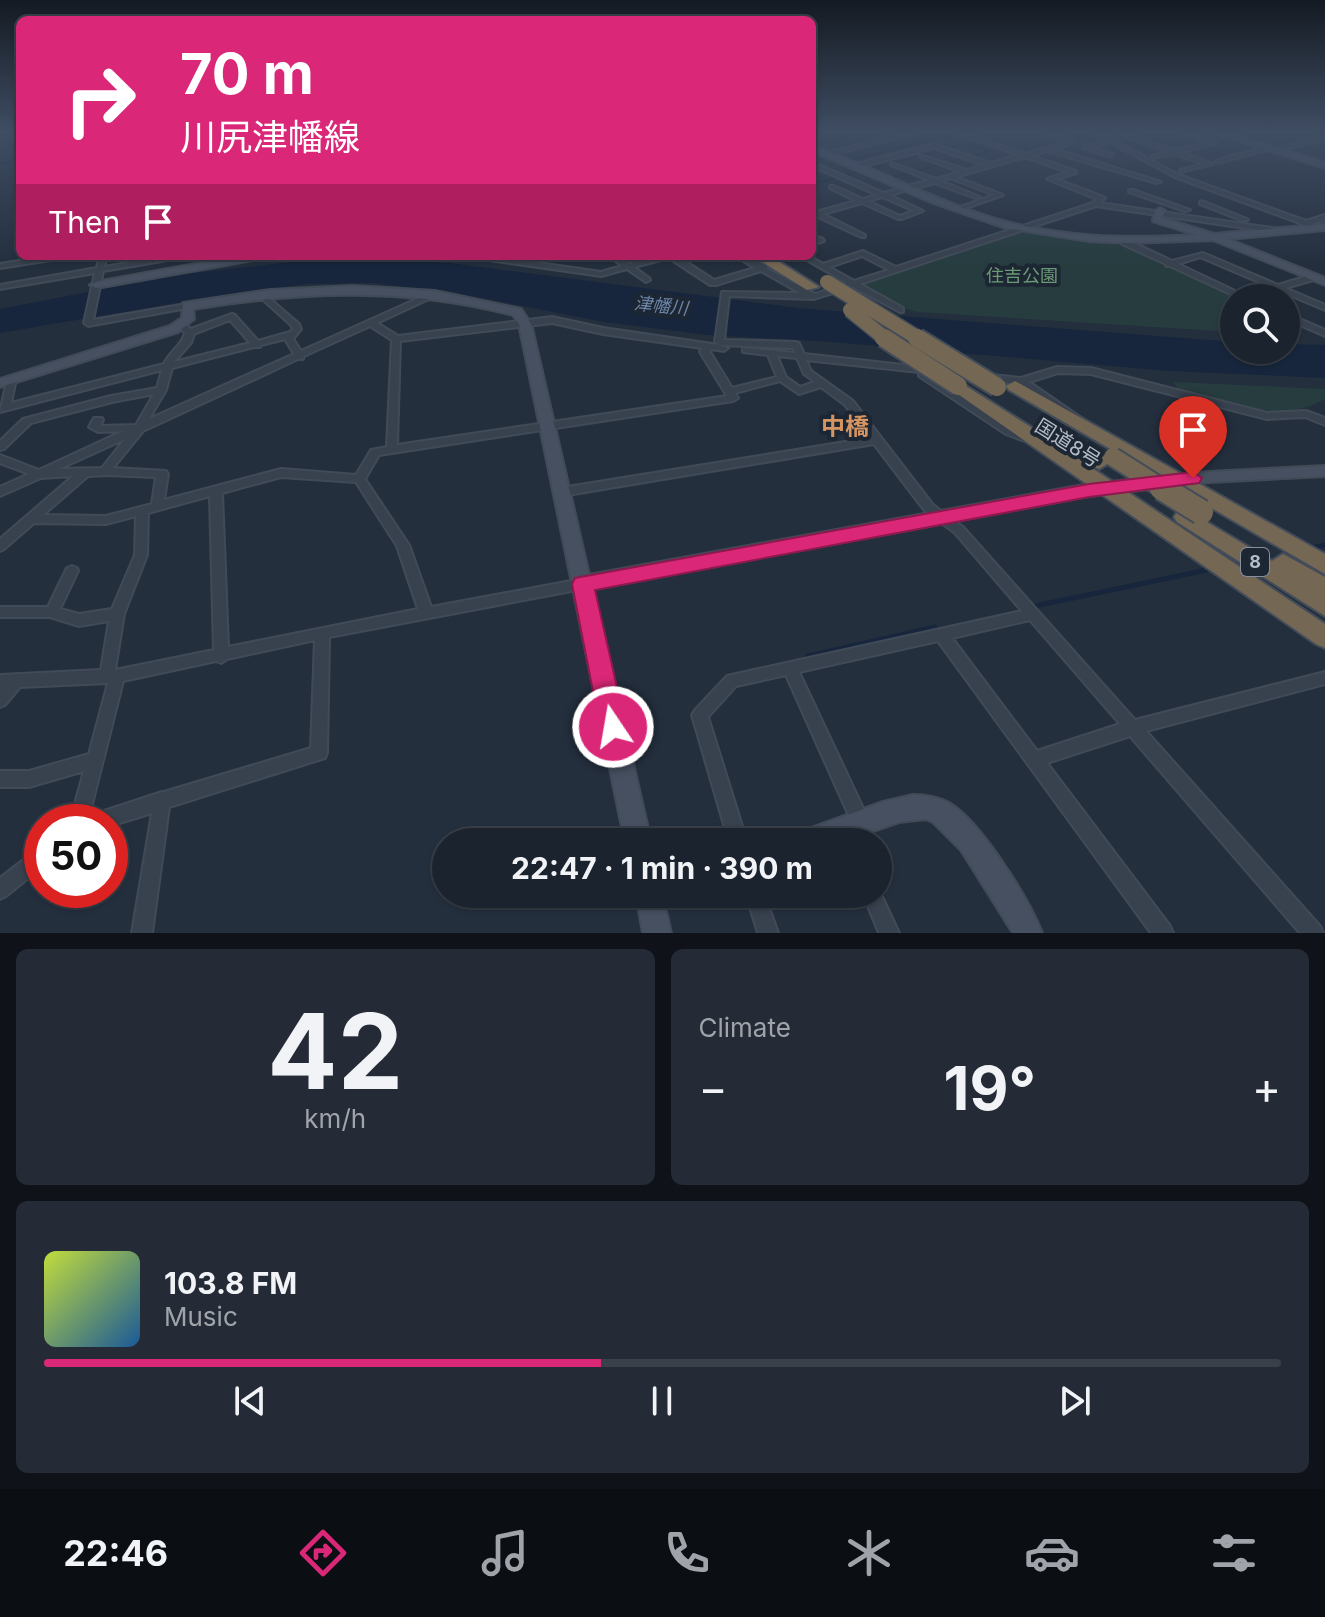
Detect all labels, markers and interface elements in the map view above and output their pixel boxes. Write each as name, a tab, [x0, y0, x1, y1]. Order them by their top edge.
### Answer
text: 70 m	[180, 40, 314, 108]
icon: right	[48, 48, 152, 152]
text: 川尻津幡線	[180, 115, 360, 159]
icon: arrive	[136, 200, 180, 244]
text: Then	[48, 204, 120, 240]
park label: 住吉公園	[986, 265, 1058, 286]
map controls	[1220, 284, 1300, 364]
button: search	[1220, 284, 1300, 364]
water label: 津幡川	[633, 292, 691, 319]
pin	[1159, 396, 1227, 478]
icon: arrive	[1171, 408, 1215, 452]
district label: 中橋	[821, 412, 869, 441]
street label: 国道8号	[1031, 414, 1105, 472]
road number: 8	[1241, 548, 1269, 576]
position arrow	[571, 685, 655, 769]
speed limit sign: 50	[24, 804, 128, 908]
text: 22:47 · 1 min · 390 m	[511, 850, 813, 886]
text: 42	[267, 988, 403, 1114]
text: Climate	[699, 1012, 791, 1043]
text: 19°	[944, 1052, 1036, 1124]
text: −	[699, 1061, 728, 1115]
text: +	[1252, 1061, 1281, 1115]
text: km/h	[304, 1103, 366, 1134]
text: 103.8 FM	[164, 1265, 297, 1301]
text: Music	[164, 1301, 238, 1332]
icon: previous	[228, 1379, 272, 1423]
icon: pause	[640, 1379, 684, 1423]
icon: next	[1053, 1379, 1097, 1423]
icon: directions	[295, 1525, 351, 1581]
icon: music	[477, 1525, 533, 1581]
icon: phone	[659, 1525, 715, 1581]
icon: climate	[841, 1525, 897, 1581]
icon: car	[1024, 1525, 1080, 1581]
icon: filters	[1206, 1525, 1262, 1581]
text: 22:46	[63, 1531, 168, 1575]

